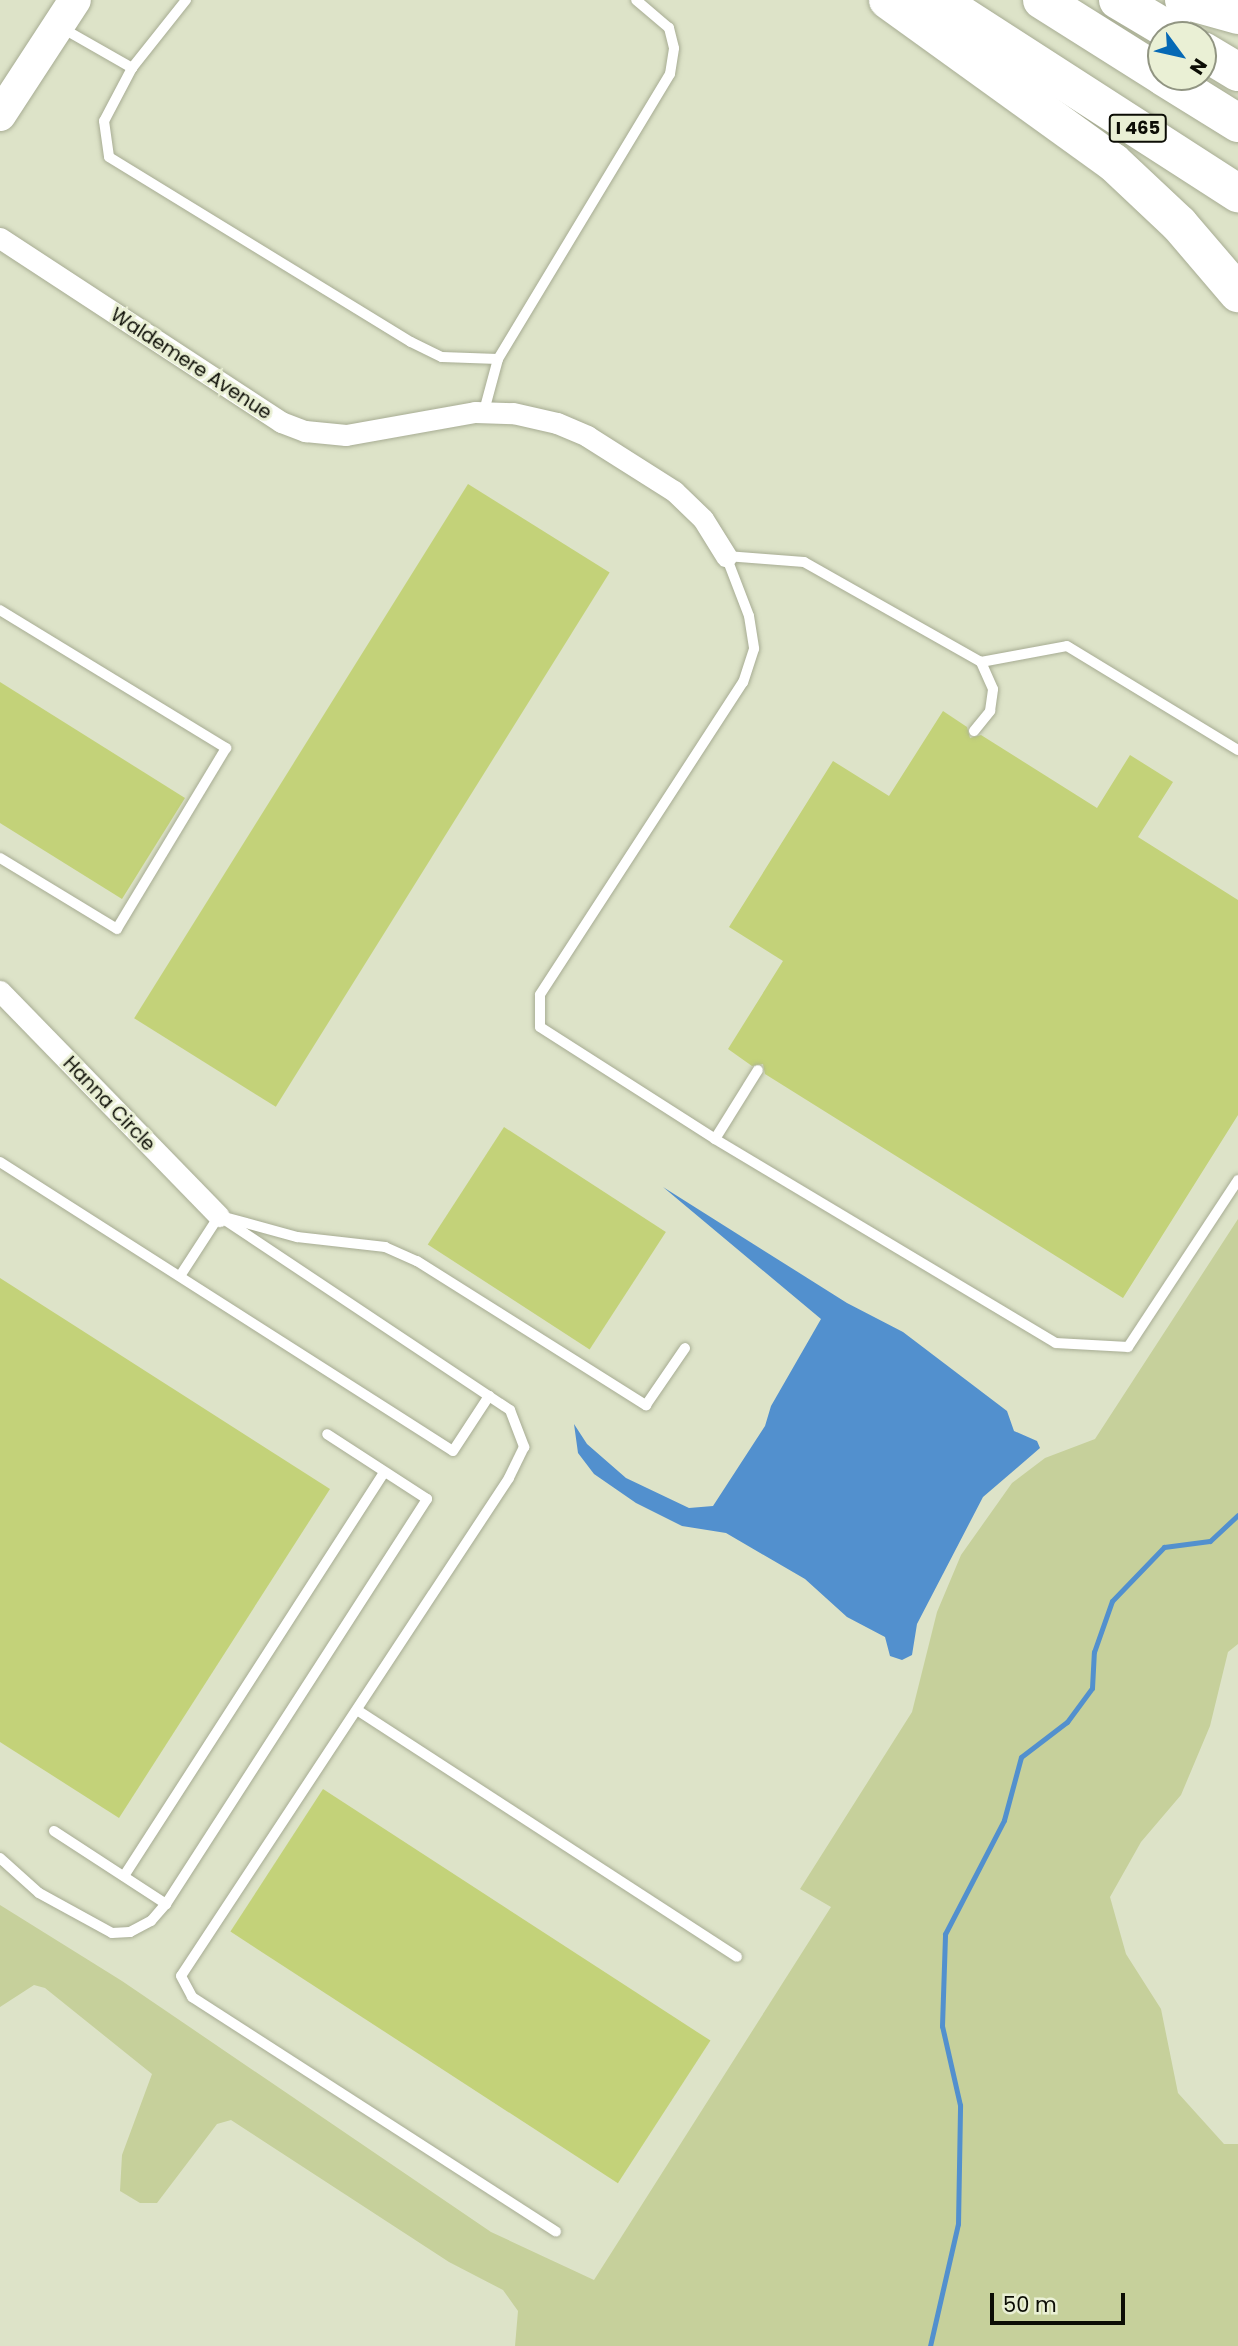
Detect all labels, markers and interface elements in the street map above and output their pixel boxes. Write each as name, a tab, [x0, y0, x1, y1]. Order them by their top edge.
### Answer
north arrow	[1147, 21, 1217, 91]
text: N	[1183, 53, 1214, 80]
road number: I 465	[1108, 113, 1168, 142]
street label: Waldemere Avenue	[106, 303, 276, 425]
street label: Hanna Circle	[58, 1052, 160, 1156]
scale bar	[993, 2280, 1128, 2324]
text: 50 m	[1003, 2290, 1057, 2319]

